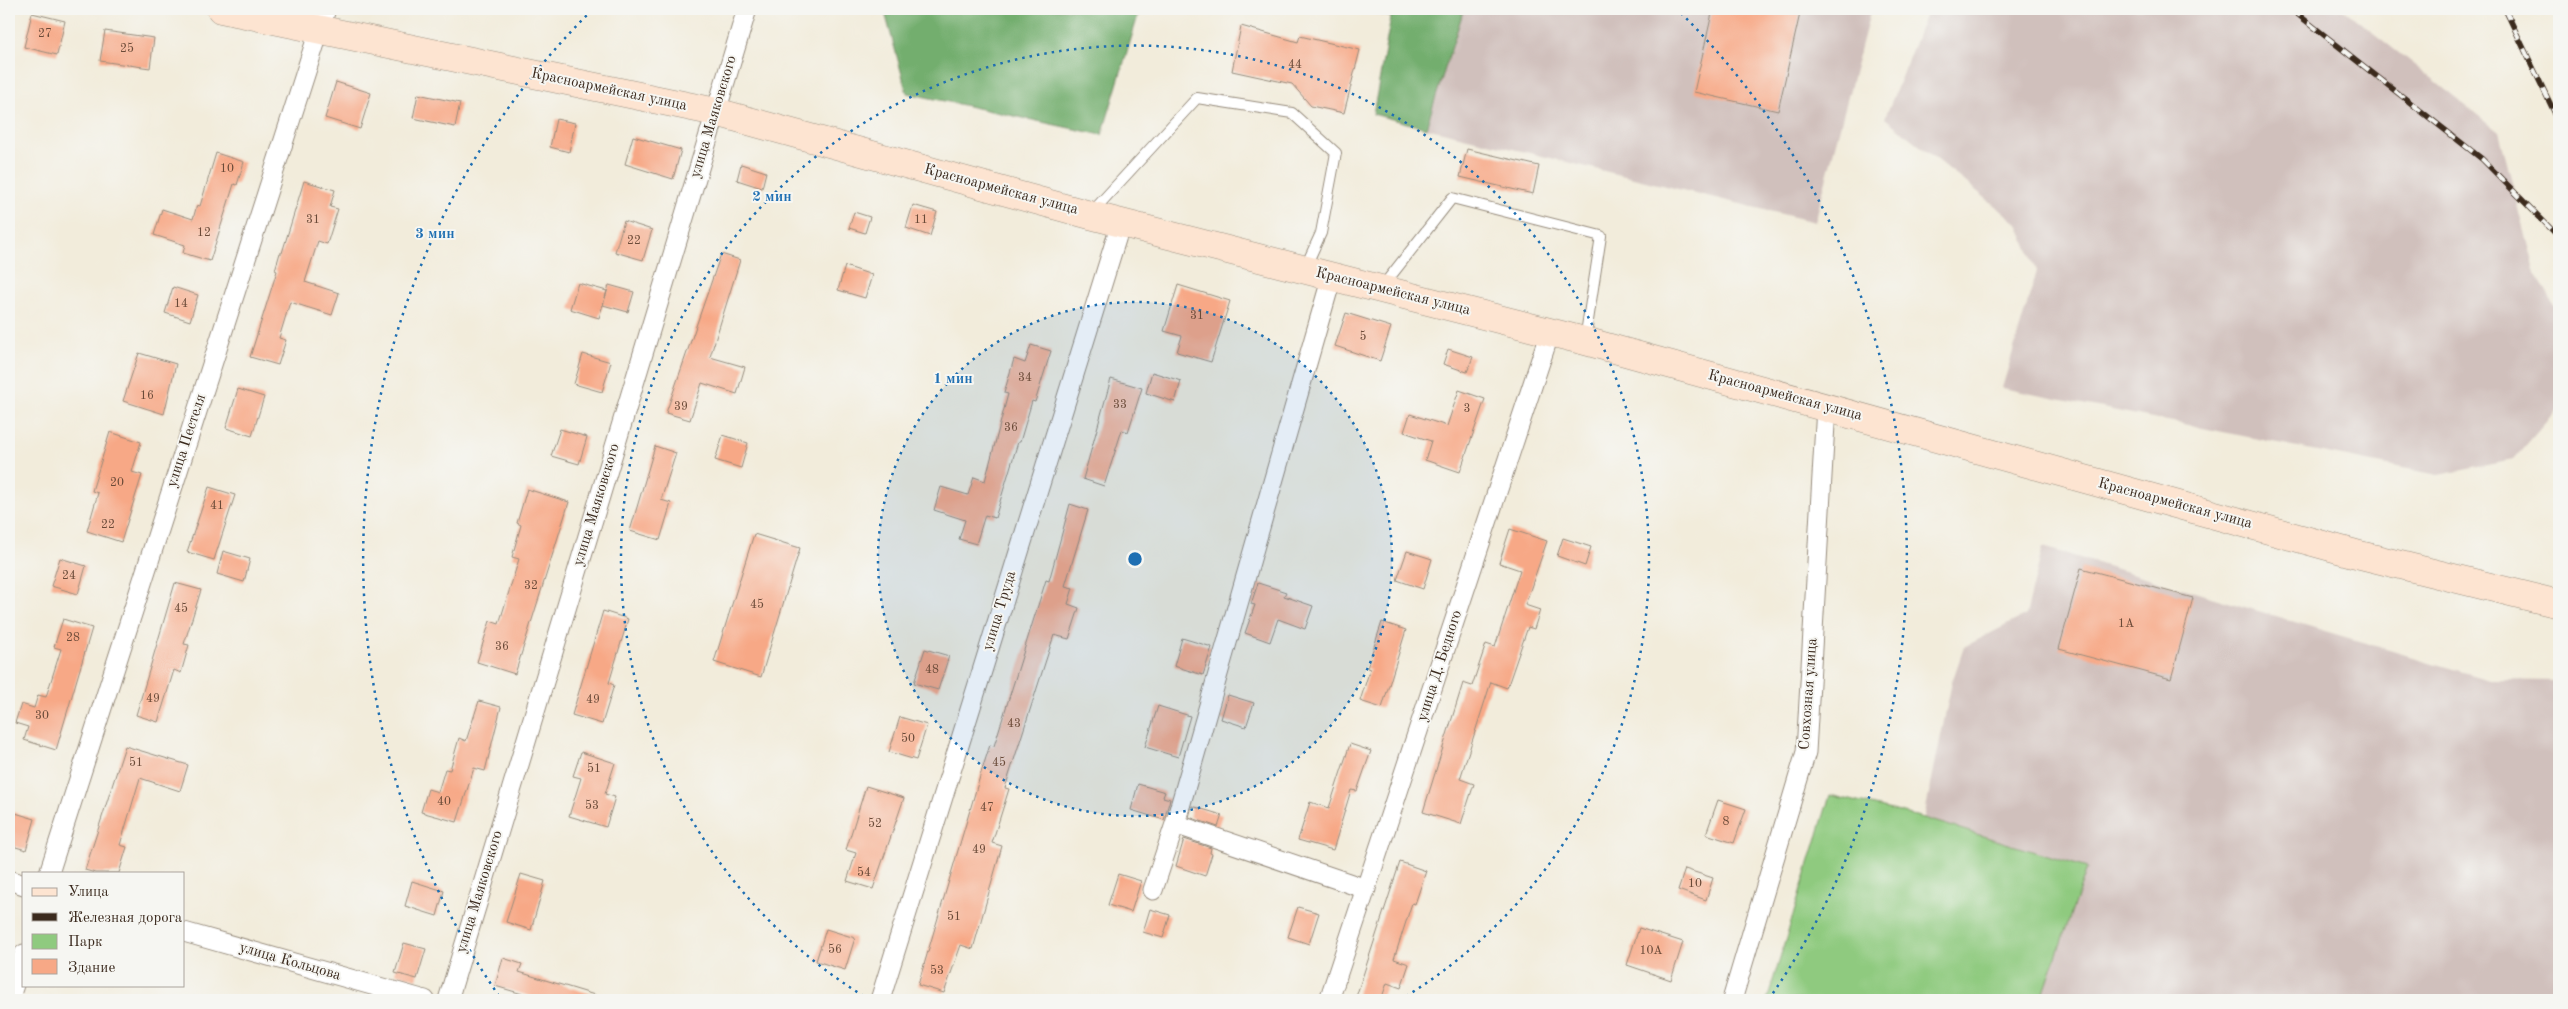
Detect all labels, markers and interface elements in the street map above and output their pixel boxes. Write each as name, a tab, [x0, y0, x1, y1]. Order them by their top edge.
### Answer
house number: 27	[38, 28, 52, 40]
house number: 25	[120, 42, 134, 55]
street label: улица Маяковского	[688, 54, 740, 180]
house number: 44	[1288, 59, 1302, 71]
street label: Красноармейская улица	[530, 66, 689, 114]
street label: Красноармейская улица	[922, 162, 1080, 218]
house number: 10	[220, 163, 234, 175]
text: 2 мин	[752, 190, 792, 205]
house number: 31	[306, 214, 320, 226]
house number: 11	[914, 214, 928, 226]
house number: 12	[197, 227, 211, 239]
text: 3 мин	[415, 227, 455, 242]
house number: 22	[627, 235, 641, 247]
street label: Красноармейская улица	[1314, 265, 1472, 319]
house number: 14	[174, 298, 188, 310]
house number: 31	[1190, 310, 1204, 322]
house number: 5	[1360, 330, 1367, 343]
street label: Красноармейская улица	[1706, 368, 1864, 424]
text: 1 мин	[933, 372, 973, 387]
house number: 34	[1018, 372, 1032, 384]
house number: 16	[140, 390, 154, 402]
street label: улица Пестеля	[165, 392, 209, 490]
house number: 33	[1113, 399, 1127, 411]
house number: 39	[674, 401, 688, 413]
house number: 3	[1464, 403, 1470, 415]
house number: 36	[1004, 422, 1018, 434]
street label: улица Маяковского	[571, 442, 623, 568]
street label: Красноармейская улица	[2096, 476, 2254, 532]
house number: 20	[110, 477, 124, 489]
house number: 41	[210, 500, 224, 512]
house number: 22	[101, 519, 115, 531]
centre of rings	[1126, 550, 1144, 568]
street label: улица Труда	[981, 569, 1019, 653]
house number: 24	[62, 570, 76, 582]
house number: 32	[524, 580, 538, 592]
house number: 45	[750, 598, 764, 611]
house number: 45	[174, 602, 188, 615]
street label: улица Д. Бедного	[1415, 609, 1465, 723]
house number: 1А	[2118, 618, 2134, 630]
house number: 28	[66, 632, 80, 644]
street label: Совхозная улица	[1798, 637, 1820, 750]
house number: 36	[495, 641, 509, 653]
house number: 48	[925, 664, 939, 676]
house number: 49	[146, 693, 160, 705]
house number: 49	[586, 694, 600, 706]
house number: 30	[35, 710, 49, 722]
house number: 43	[1007, 718, 1021, 730]
house number: 50	[901, 732, 915, 745]
house number: 51	[129, 756, 143, 769]
house number: 45	[992, 756, 1006, 769]
house number: 51	[587, 762, 601, 775]
house number: 40	[437, 796, 451, 808]
house number: 53	[585, 799, 599, 812]
house number: 47	[980, 802, 994, 814]
house number: 8	[1723, 816, 1730, 828]
house number: 52	[868, 817, 882, 830]
street label: улица Маяковского	[454, 829, 506, 955]
house number: 49	[972, 844, 986, 856]
house number: 54	[857, 866, 871, 879]
legend	[22, 872, 185, 986]
house number: 10	[1688, 878, 1702, 890]
text: Улица	[68, 885, 109, 900]
house number: 51	[947, 910, 961, 923]
text: Железная дорога	[68, 911, 183, 926]
text: Парк	[68, 935, 103, 950]
street label: улица Кольцова	[237, 940, 343, 984]
house number: 56	[828, 943, 842, 956]
house number: 10А	[1639, 945, 1663, 957]
text: Здание	[68, 961, 115, 976]
house number: 53	[930, 964, 944, 977]

